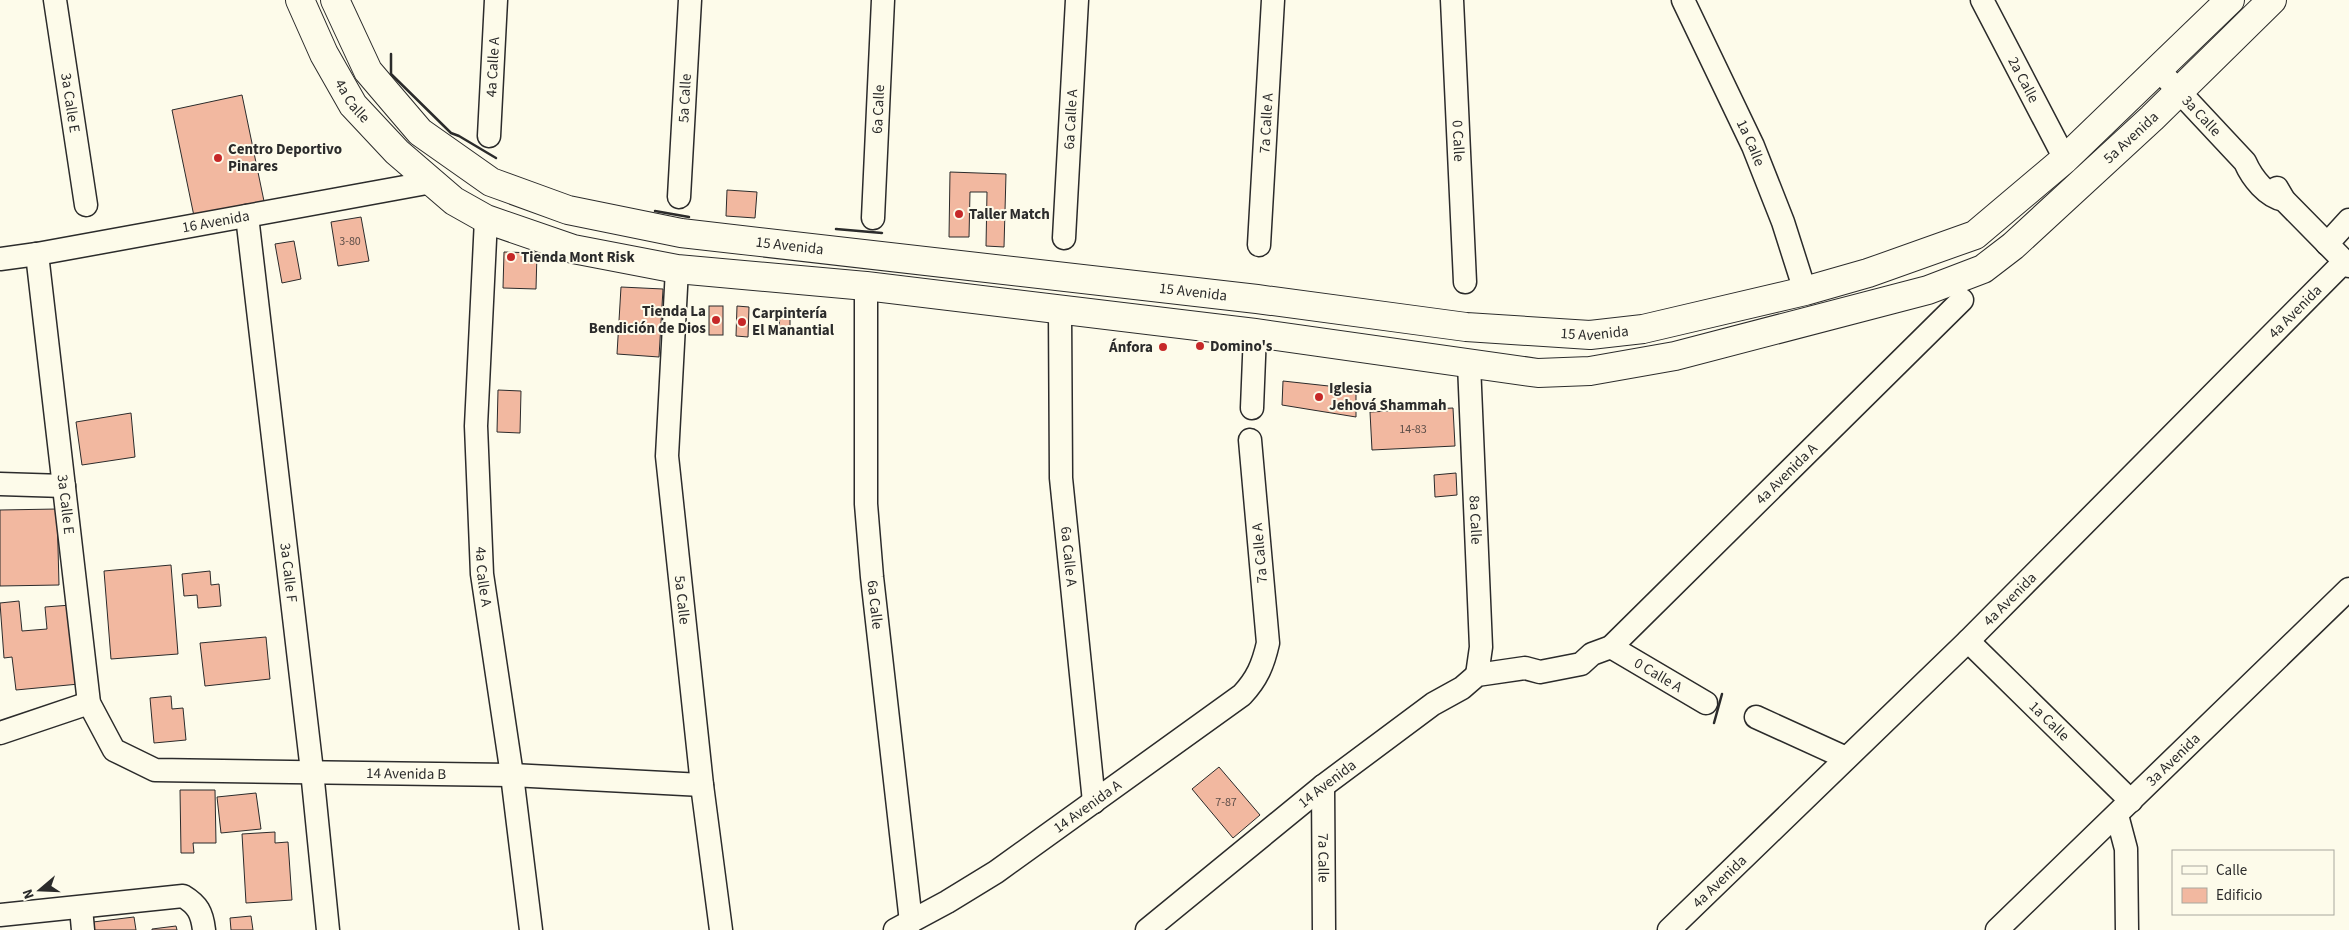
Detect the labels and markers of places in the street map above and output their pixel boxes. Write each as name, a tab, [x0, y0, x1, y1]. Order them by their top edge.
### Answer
place label: Centro Deportivo Pinares	[228, 139, 342, 177]
marker: Centro Deportivo Pinares	[212, 152, 224, 164]
place label: Taller Match	[969, 204, 1050, 225]
marker: Taller Match	[953, 208, 965, 220]
place label: Tienda Mont Risk	[521, 247, 635, 268]
marker: Tienda Mont Risk	[505, 251, 517, 263]
place label: Tienda La Bendición de Dios	[589, 301, 706, 339]
place label: Carpintería El Manantial	[752, 303, 835, 341]
marker: Tienda La Bendición de Dios	[710, 314, 722, 326]
marker: Carpintería El Manantial	[736, 316, 748, 328]
place label: Domino's	[1210, 336, 1273, 357]
place label: Ánfora	[1108, 337, 1153, 358]
marker: Domino's	[1194, 340, 1206, 352]
marker: Ánfora	[1157, 341, 1169, 353]
place label: Iglesia Jehová Shammah	[1329, 378, 1447, 416]
marker: Iglesia Jehová Shammah	[1313, 391, 1325, 403]

